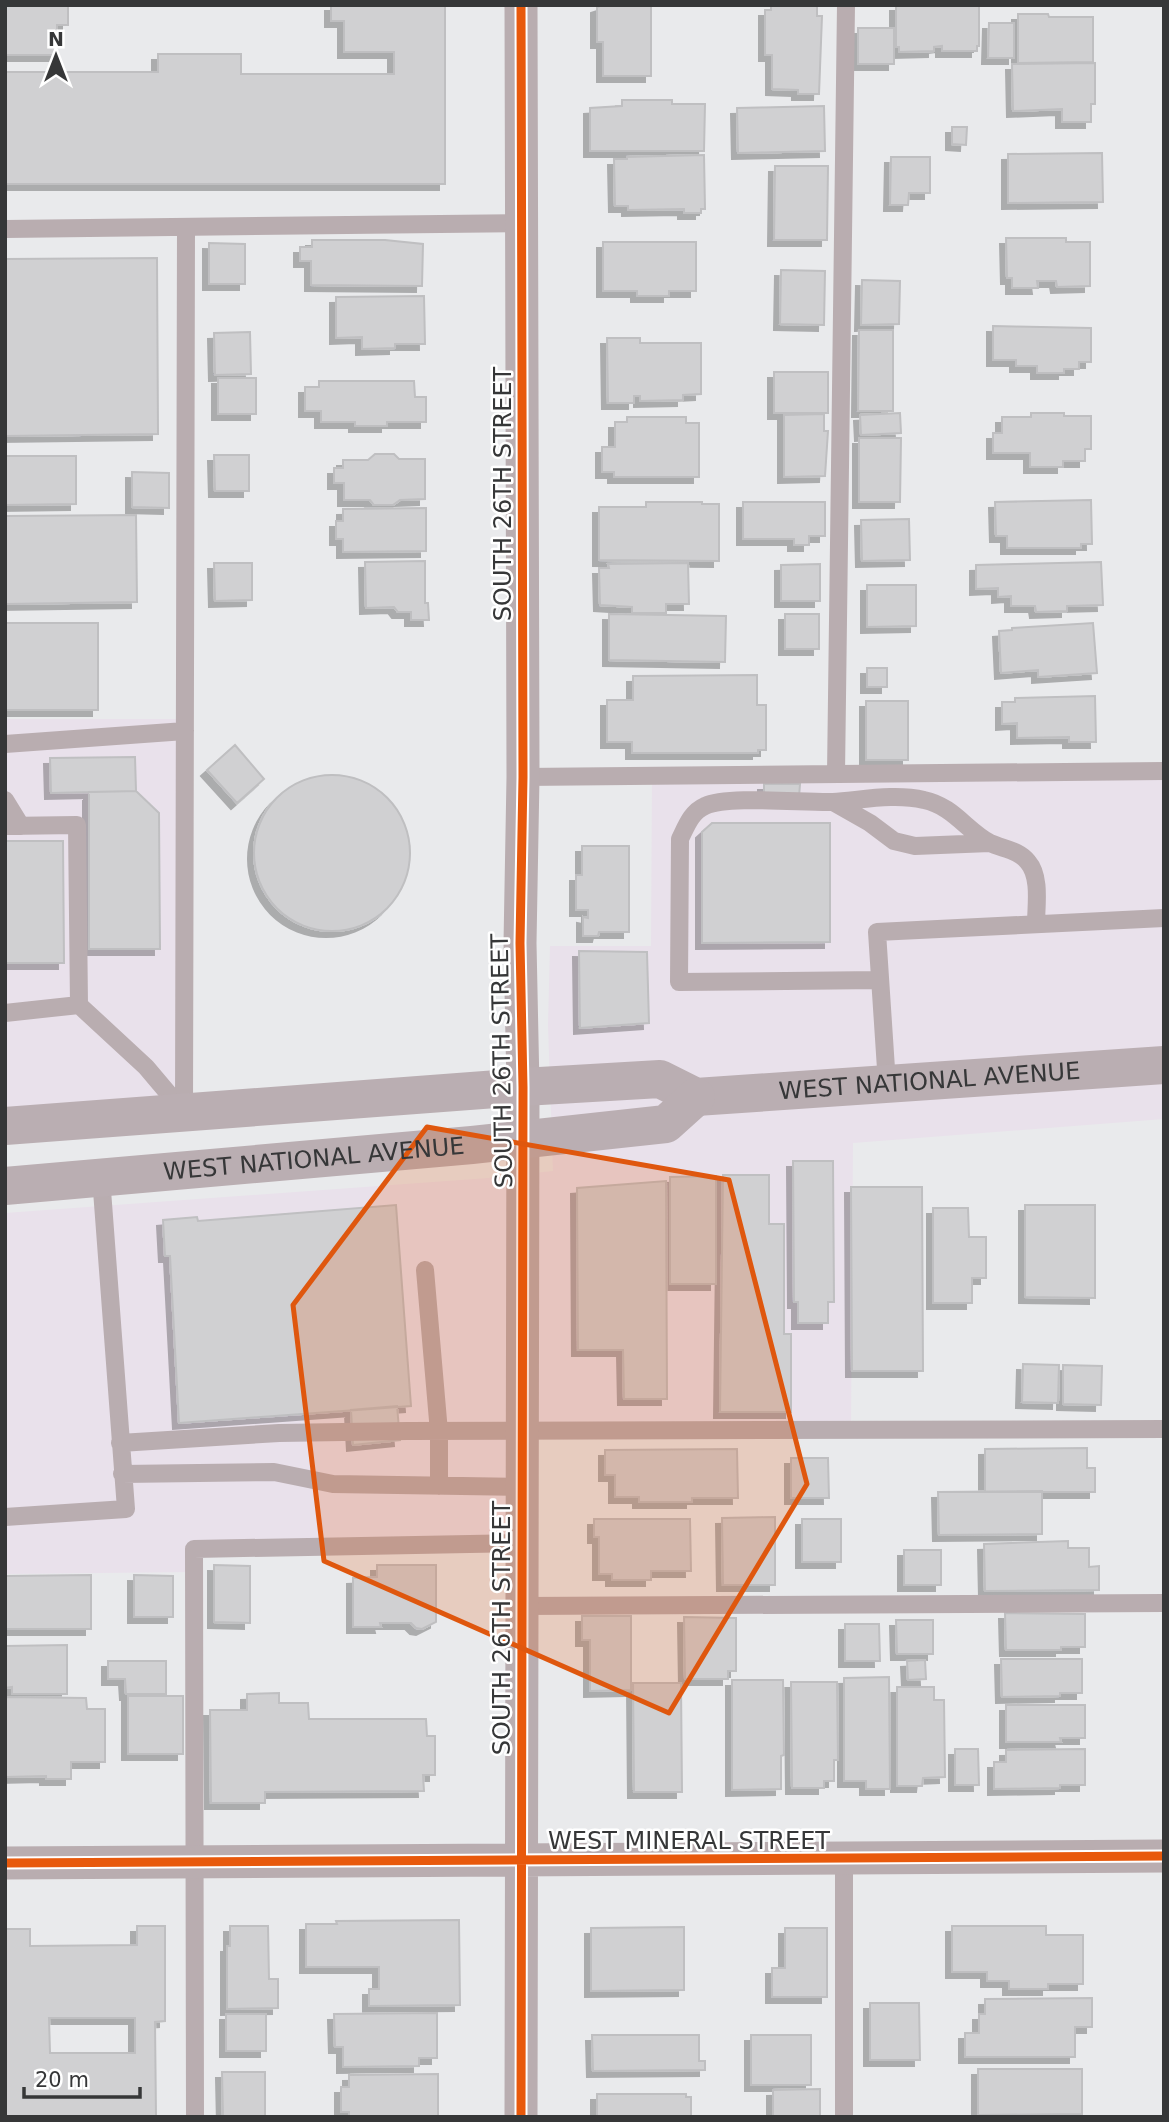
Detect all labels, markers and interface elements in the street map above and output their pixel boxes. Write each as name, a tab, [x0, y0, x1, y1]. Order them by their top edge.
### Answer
north arrow	[21, 21, 91, 91]
text: N	[48, 28, 64, 50]
street label: SOUTH 26TH STREET	[489, 366, 517, 621]
street label: SOUTH 26TH STREET	[486, 933, 518, 1188]
street label: WEST NATIONAL AVENUE	[778, 1057, 1081, 1105]
street label: WEST NATIONAL AVENUE	[162, 1132, 466, 1186]
street label: SOUTH 26TH STREET	[488, 1500, 516, 1755]
street label: WEST MINERAL STREET	[548, 1827, 830, 1855]
scale bar	[24, 2056, 140, 2100]
text: 20 m	[35, 2068, 89, 2092]

